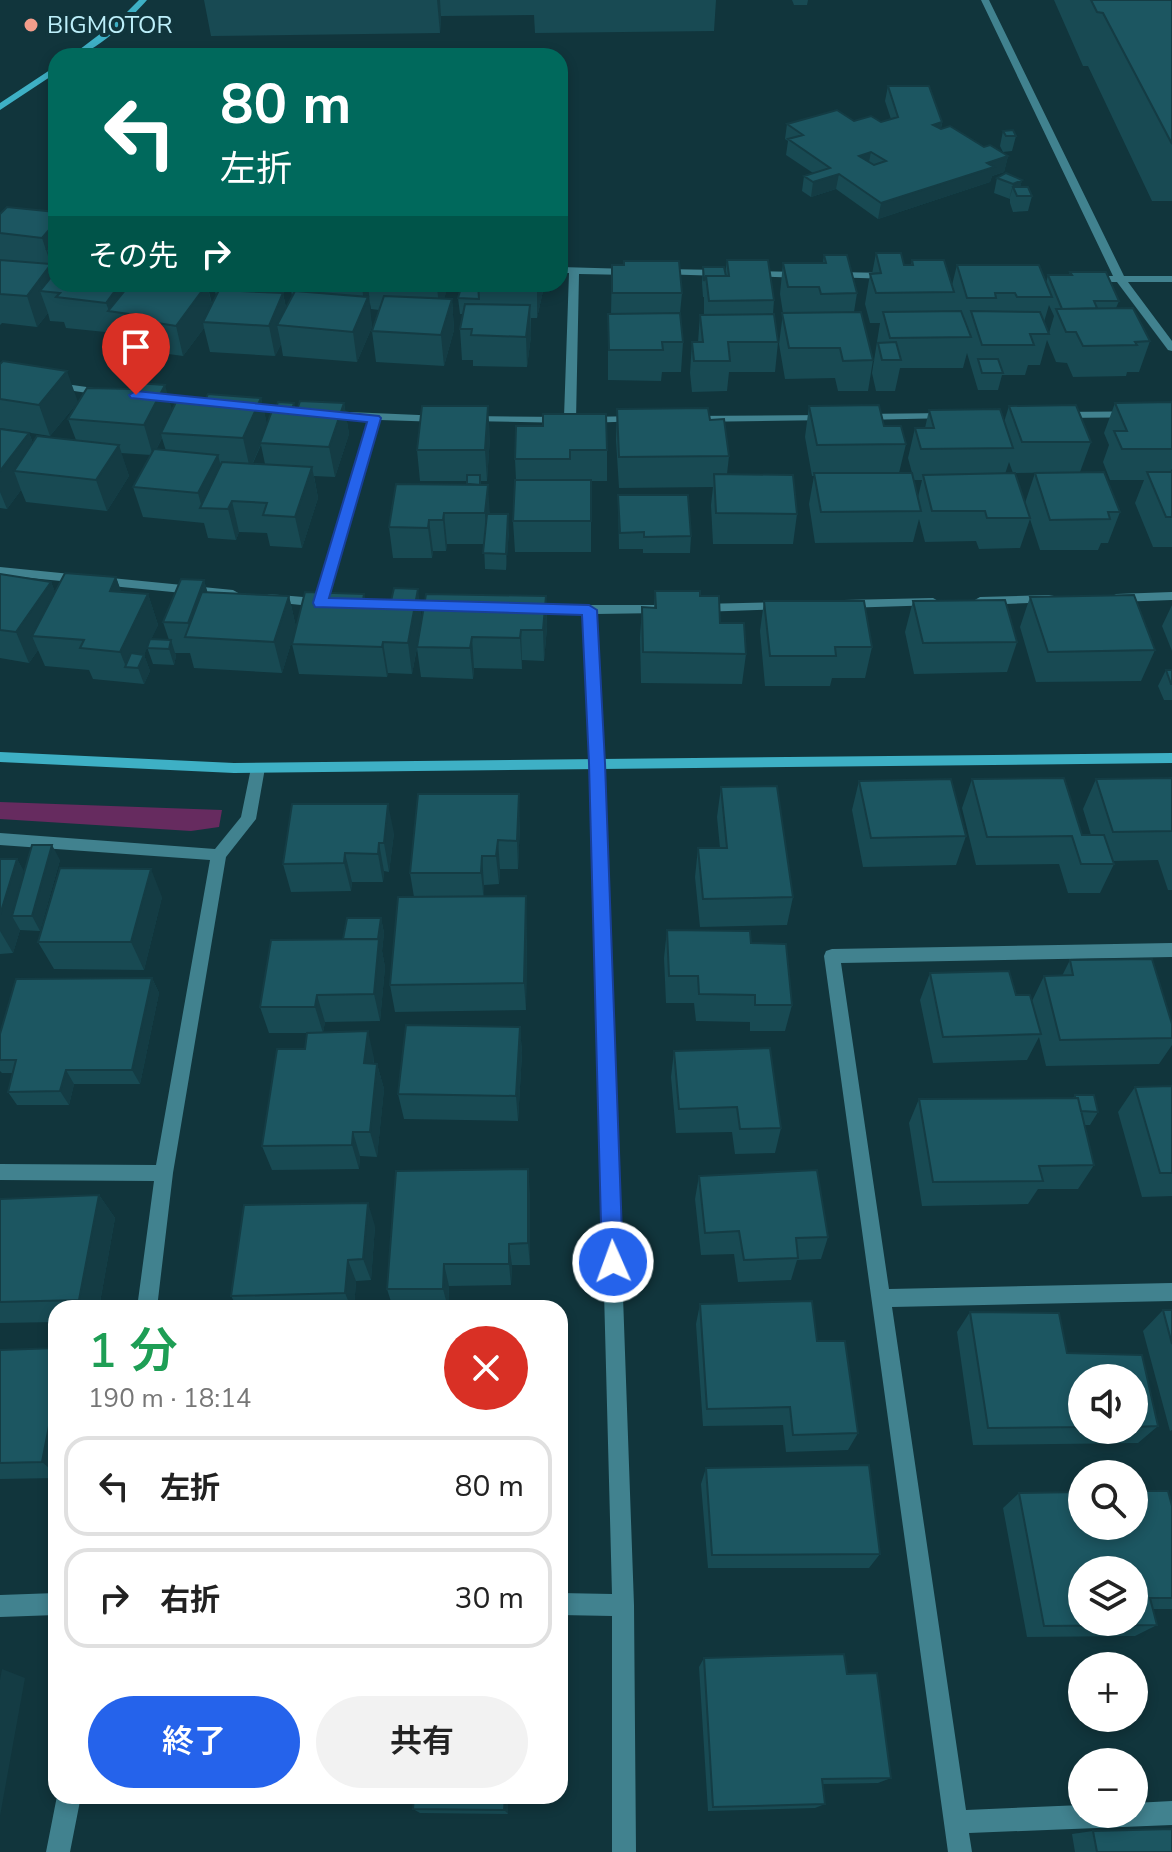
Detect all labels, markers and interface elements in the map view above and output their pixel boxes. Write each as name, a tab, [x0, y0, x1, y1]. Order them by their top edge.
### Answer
place label: BIGMOTOR	[47, 9, 173, 41]
marker: BIGMOTOR	[22, 16, 40, 34]
text: 80 m	[220, 66, 351, 143]
icon: left	[88, 80, 192, 184]
text: 左折	[220, 145, 292, 194]
icon: right	[194, 232, 238, 276]
text: その先	[88, 236, 178, 277]
pin	[102, 313, 170, 395]
icon: arrive	[114, 325, 158, 369]
position arrow	[571, 1220, 655, 1304]
text: 1 分	[88, 1318, 177, 1384]
button: close	[444, 1326, 528, 1410]
map controls	[1068, 1364, 1148, 1828]
button: sound	[1068, 1364, 1148, 1444]
text: 190 m · 18:14	[88, 1381, 251, 1416]
button: search	[1068, 1460, 1148, 1540]
icon: left	[92, 1464, 136, 1508]
text: 80 m	[455, 1466, 524, 1507]
text: 左折	[160, 1468, 220, 1509]
button: layers	[1068, 1556, 1148, 1636]
icon: right	[92, 1576, 136, 1620]
text: 30 m	[455, 1578, 524, 1619]
text: 右折	[160, 1580, 220, 1621]
button: +	[1068, 1652, 1148, 1732]
button: 終了	[88, 1696, 300, 1788]
button: 共有	[316, 1696, 528, 1788]
button: −	[1068, 1748, 1148, 1828]

